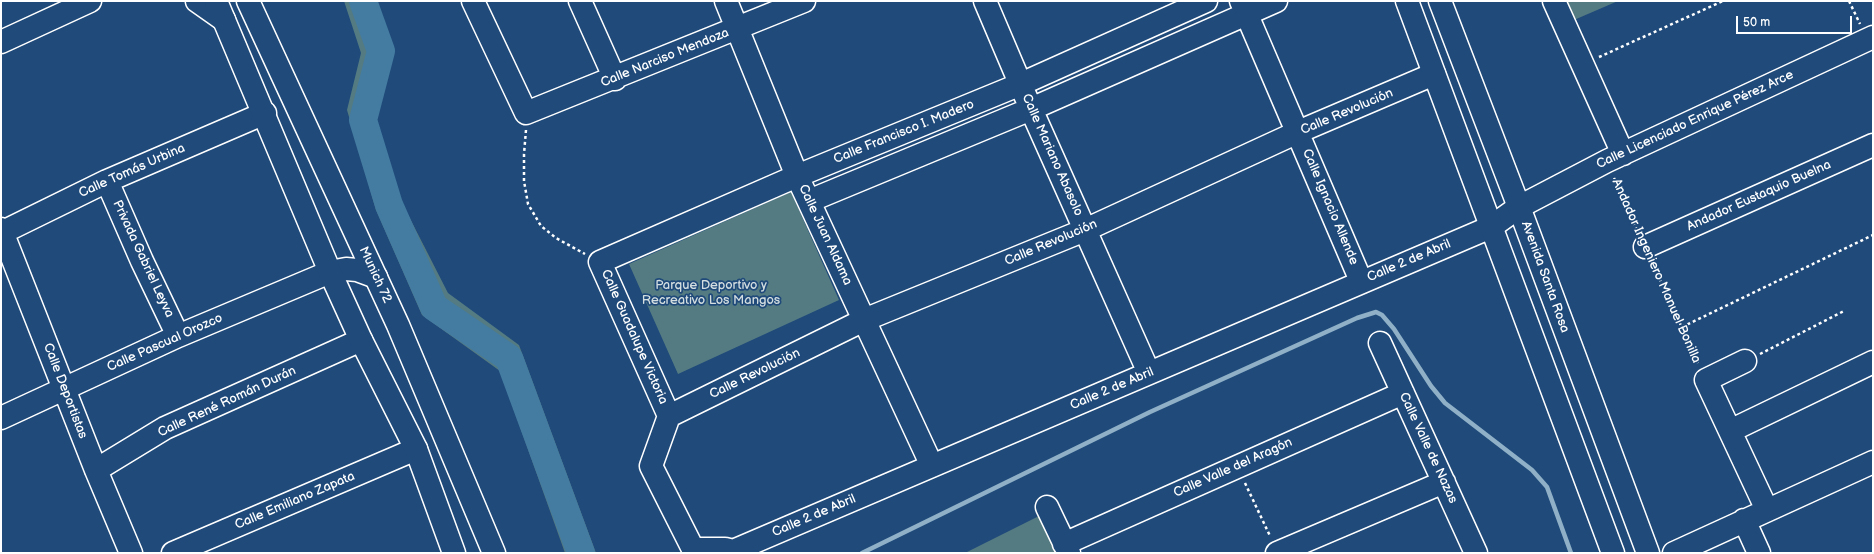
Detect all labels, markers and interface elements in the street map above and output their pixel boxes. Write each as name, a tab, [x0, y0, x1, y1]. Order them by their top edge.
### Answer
scale bar	[1738, 8, 1854, 34]
text: 50 m	[1743, 15, 1770, 30]
street label: Calle Narciso Mendoza	[599, 25, 731, 91]
street label: Calle Licenciado Enrique Pérez Arce	[1594, 67, 1796, 173]
street label: Calle Revolución	[1299, 86, 1395, 138]
street label: Calle Mariano Abasolo	[1018, 92, 1086, 218]
street label: Calle Francisco I. Madero	[831, 97, 977, 167]
street label: Calle Tomás Urbina	[76, 141, 188, 201]
street label: Calle Ignacio Allende	[1299, 147, 1361, 267]
street label: Andador Eustaquio Buelna	[1684, 157, 1834, 235]
street label: Andador Ingeniero Manuel Bonilla	[1608, 176, 1704, 366]
street label: Calle Juan Aldama	[795, 182, 855, 288]
street label: Privada Gabriel Leyva	[109, 198, 177, 320]
street label: Calle Revolución	[1003, 217, 1099, 269]
street label: Avenida Santa Rosa	[1518, 219, 1572, 335]
street label: Calle 2 de Abril	[1365, 236, 1453, 286]
street label: Munich 72	[355, 244, 395, 306]
street label: Calle Guadalupe Victoria	[597, 267, 671, 407]
park label: Parque Deportivo y Recreativo Los Mangos	[642, 278, 780, 309]
street label: Calle Pascual Orozco	[105, 310, 225, 376]
street label: Calle Deportistas	[40, 341, 90, 441]
street label: Calle Revolución	[707, 345, 803, 403]
street label: Calle René Román Durán	[155, 363, 299, 441]
street label: Calle 2 de Abril	[1068, 364, 1156, 414]
street label: Calle Valle de Nazas	[1395, 390, 1461, 506]
street label: Calle Valle del Aragón	[1171, 435, 1295, 501]
street label: Calle Emiliano Zapata	[233, 469, 357, 533]
street label: Calle 2 de Abril	[770, 491, 858, 541]

